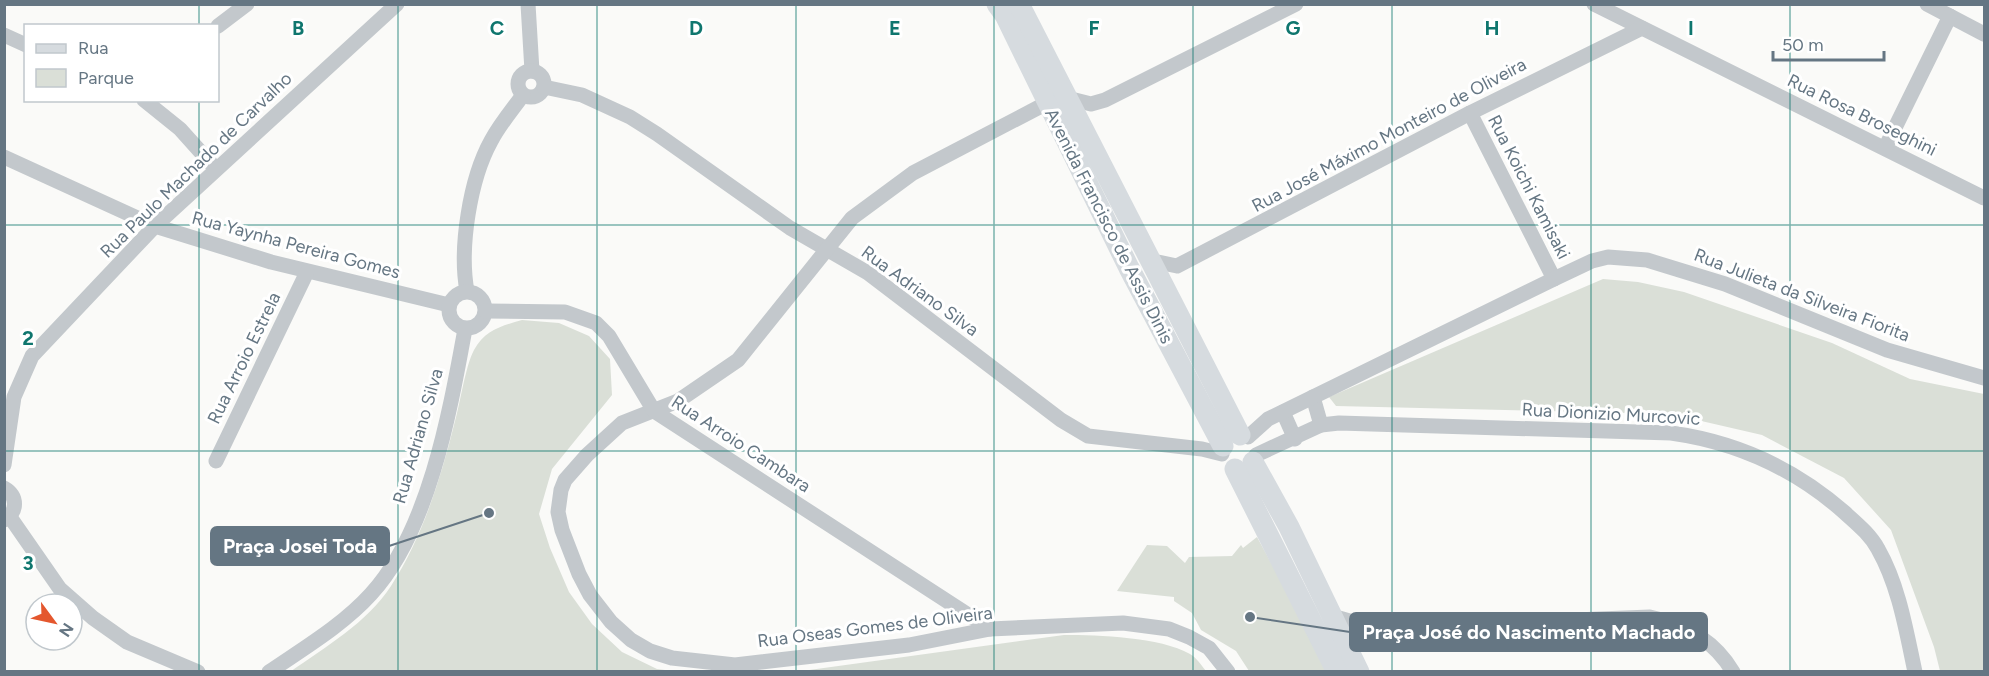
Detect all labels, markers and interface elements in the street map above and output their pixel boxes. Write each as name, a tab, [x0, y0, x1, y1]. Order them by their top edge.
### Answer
text: B	[292, 16, 304, 40]
text: C	[490, 16, 504, 40]
text: D	[689, 16, 703, 40]
text: E	[889, 16, 901, 40]
text: F	[1088, 16, 1100, 40]
text: G	[1286, 16, 1301, 40]
text: H	[1485, 16, 1500, 40]
text: I	[1688, 16, 1694, 40]
legend	[24, 24, 219, 102]
scale bar	[1773, 24, 1884, 62]
text: 50 m	[1782, 34, 1824, 56]
text: Rua	[78, 37, 109, 59]
street label: Rua José Máximo Monteiro de Oliveira	[1248, 53, 1530, 217]
text: Parque	[78, 67, 134, 89]
street label: Rua Paulo Machado de Carvalho	[96, 68, 296, 262]
street label: Rua Rosa Broseghini	[1784, 69, 1940, 161]
street label: Avenida Francisco de Assis Dinis	[1040, 105, 1178, 347]
street label: Rua Koichi Kamisaki	[1483, 111, 1575, 263]
street label: Rua Yaynha Pereira Gomes	[190, 207, 402, 283]
street label: Rua Adriano Silva	[857, 241, 983, 341]
street label: Rua Julieta da Silveira Fiorita	[1691, 244, 1913, 346]
street label: Rua Arroio Estrela	[203, 289, 285, 427]
text: 2	[22, 326, 34, 350]
street label: Rua Adriano Silva	[388, 366, 448, 506]
street label: Rua Arroio Cambara	[667, 391, 815, 497]
street label: Rua Dionizio Murcovic	[1521, 398, 1701, 430]
callout: Praça Josei Toda	[211, 527, 389, 565]
text: Praça Josei Toda	[223, 534, 377, 558]
text: 3	[22, 551, 34, 575]
north arrow	[24, 592, 84, 652]
street label: Rua Oseas Gomes de Oliveira	[756, 602, 994, 652]
callout: Praça José do Nascimento Machado	[1350, 613, 1707, 651]
text: N	[55, 620, 77, 640]
text: Praça José do Nascimento Machado	[1363, 620, 1696, 644]

